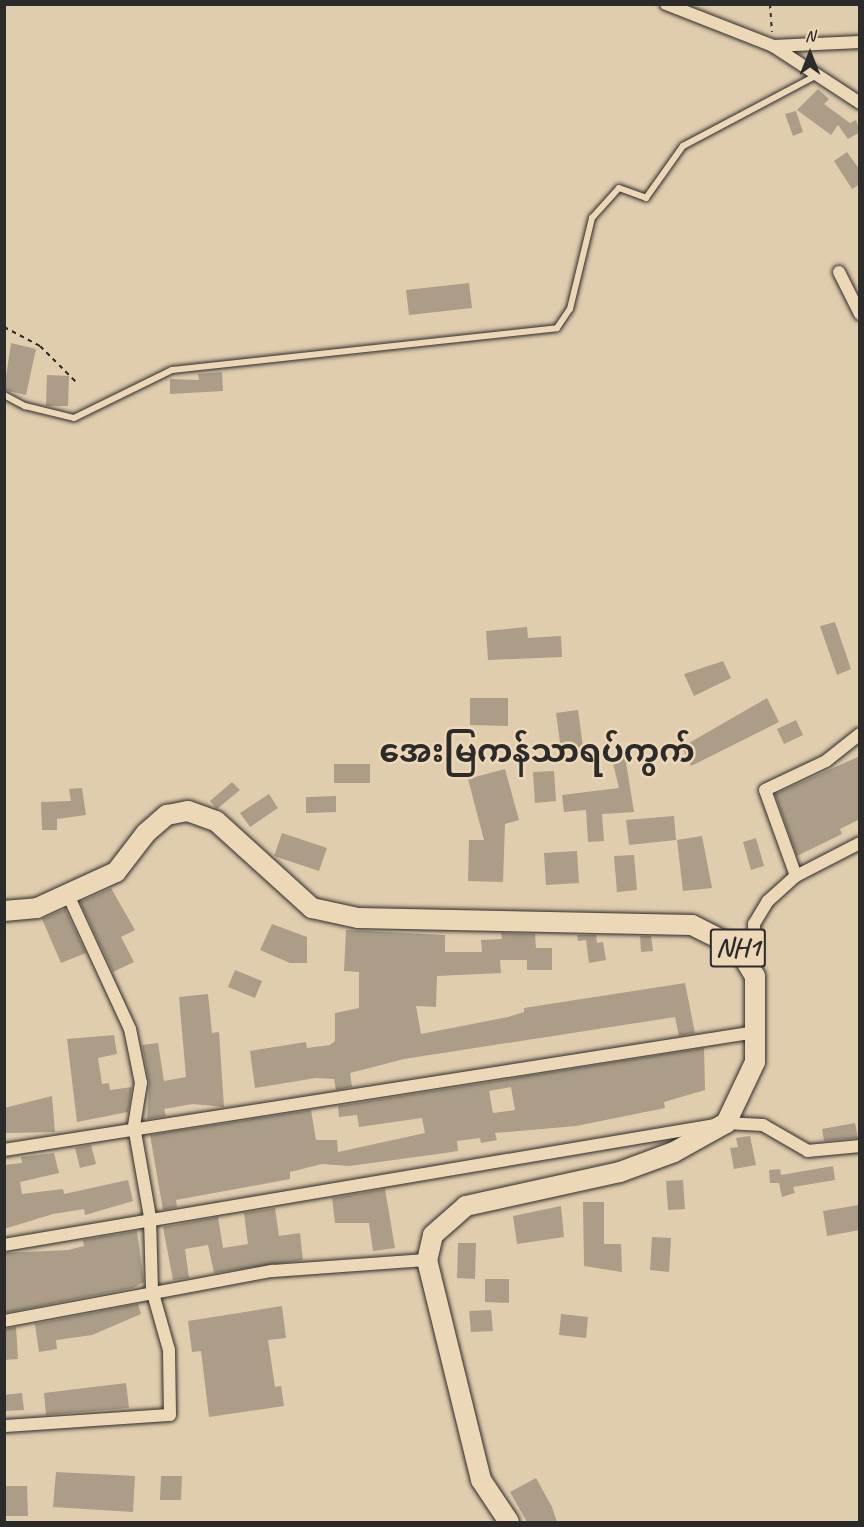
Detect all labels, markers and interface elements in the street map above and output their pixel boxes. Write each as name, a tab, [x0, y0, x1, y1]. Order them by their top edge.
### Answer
north arrow	[780, 24, 840, 84]
text: N	[805, 26, 815, 46]
district label: အေးမြကန်သာရပ်ကွက်	[379, 733, 695, 771]
road number: NH1	[710, 924, 766, 972]

